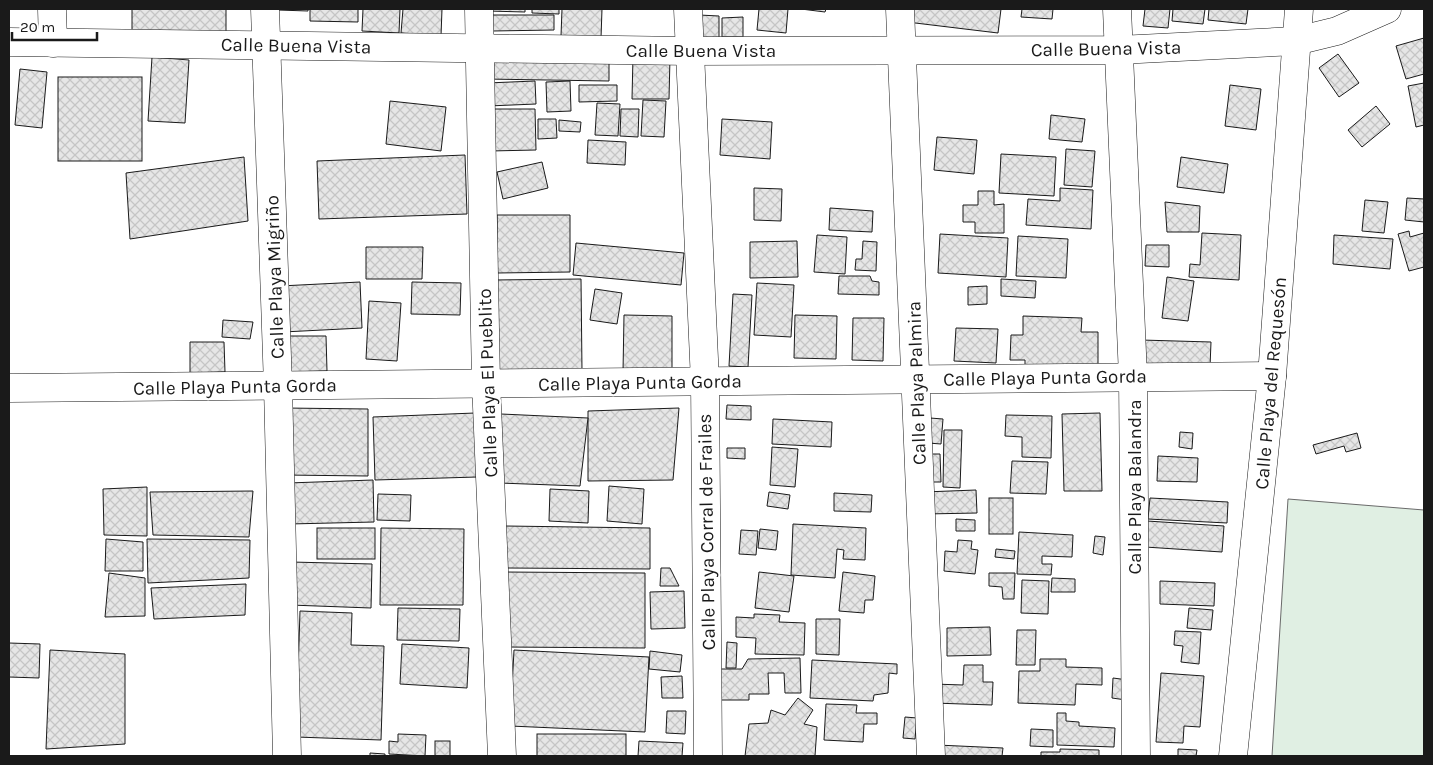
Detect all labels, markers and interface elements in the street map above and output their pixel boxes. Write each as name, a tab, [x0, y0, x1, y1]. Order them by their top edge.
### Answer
scale bar	[12, 10, 98, 42]
text: 20 m	[20, 18, 55, 36]
street label: Calle Buena Vista	[221, 34, 371, 58]
street label: Calle Buena Vista	[1031, 37, 1181, 61]
street label: Calle Buena Vista	[626, 40, 776, 62]
street label: Calle Playa Migriño	[261, 195, 289, 359]
street label: Calle Playa del Requesón	[1251, 276, 1291, 490]
street label: Calle Playa El Pueblito	[474, 288, 502, 478]
street label: Calle Playa Palmira	[903, 301, 931, 465]
street label: Calle Playa Punta Gorda	[943, 365, 1147, 391]
street label: Calle Playa Punta Gorda	[538, 370, 742, 396]
street label: Calle Playa Punta Gorda	[133, 374, 337, 400]
street label: Calle Playa Balandra	[1124, 399, 1146, 575]
street label: Calle Playa Corral de Frailes	[694, 413, 720, 651]

